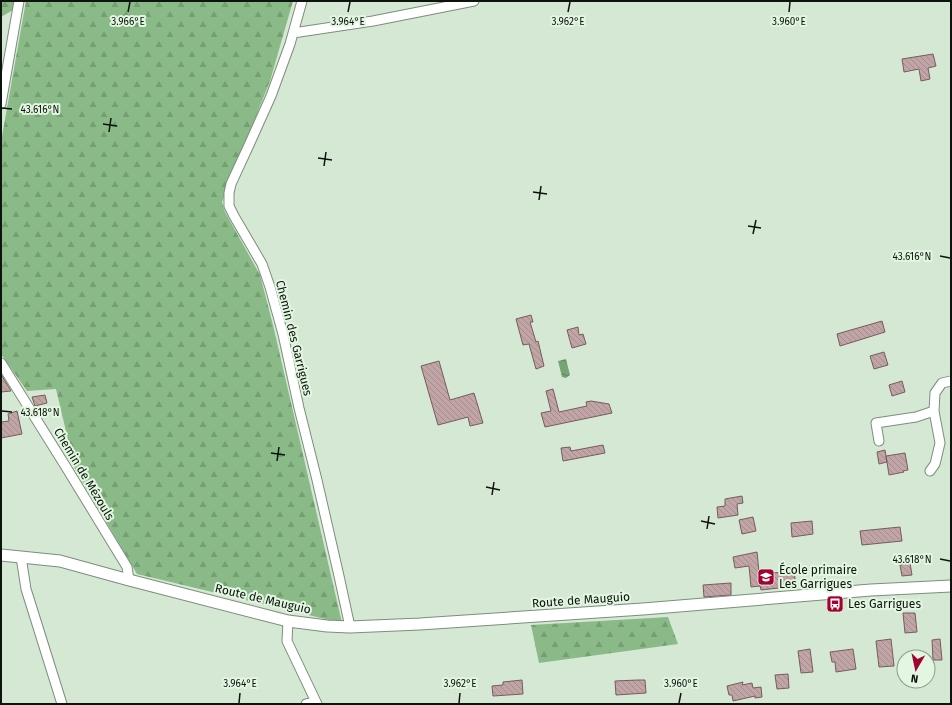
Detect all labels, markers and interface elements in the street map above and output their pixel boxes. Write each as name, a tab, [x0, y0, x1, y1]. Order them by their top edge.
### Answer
text: 3.966°E	[111, 16, 145, 28]
text: 3.964°E	[331, 16, 365, 28]
text: 3.962°E	[551, 16, 585, 28]
text: 3.960°E	[772, 16, 806, 28]
text: 43.616°N	[21, 104, 59, 116]
text: 43.616°N	[893, 251, 931, 263]
street label: Chemin des Garrigues	[273, 279, 315, 398]
text: 43.618°N	[20, 407, 60, 419]
street label: Chemin de Mézouls	[51, 425, 117, 523]
text: 43.618°N	[892, 554, 932, 566]
place label: École primaire Les Garrigues	[779, 562, 857, 591]
school or university icon: École primaire Les Garrigues	[756, 567, 776, 587]
street label: Route de Mauguio	[214, 581, 312, 617]
street label: Route de Mauguio	[532, 590, 630, 610]
bus stop icon: Les Garrigues	[825, 594, 845, 614]
place label: Les Garrigues	[848, 597, 921, 611]
north arrow	[896, 649, 936, 689]
text: N	[910, 671, 919, 685]
text: 3.964°E	[223, 678, 257, 690]
text: 3.962°E	[443, 678, 477, 690]
text: 3.960°E	[664, 678, 698, 690]

